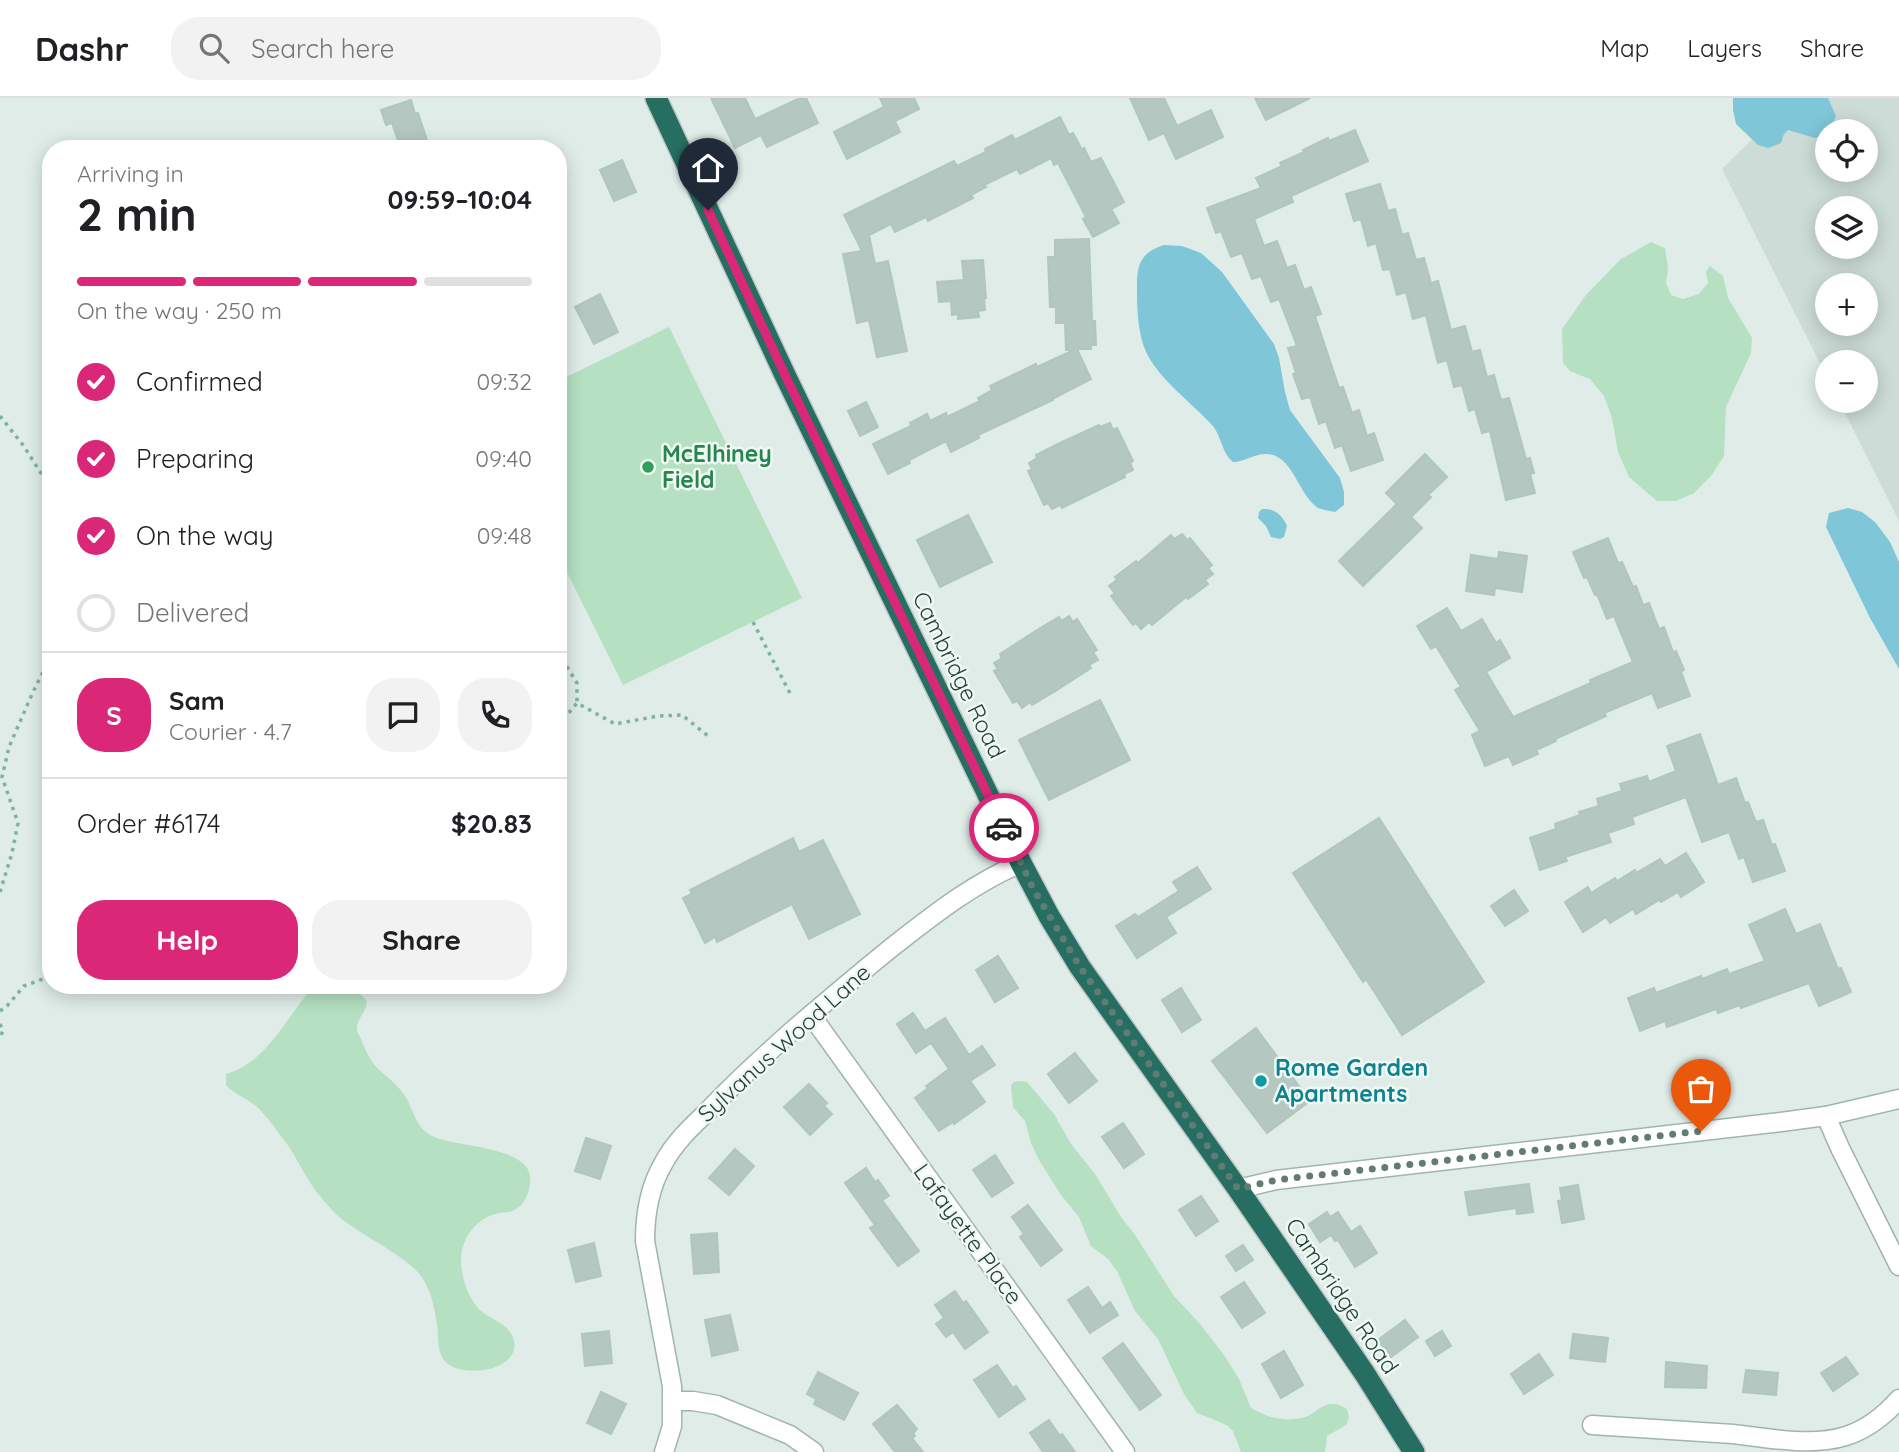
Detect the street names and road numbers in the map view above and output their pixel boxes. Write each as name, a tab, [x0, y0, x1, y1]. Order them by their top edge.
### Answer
street label: Cambridge Road	[907, 587, 1012, 763]
street label: Sylvanus Wood Lane	[691, 957, 876, 1128]
street label: Lafayette Place	[908, 1158, 1029, 1310]
street label: Cambridge Road	[1280, 1212, 1405, 1379]

